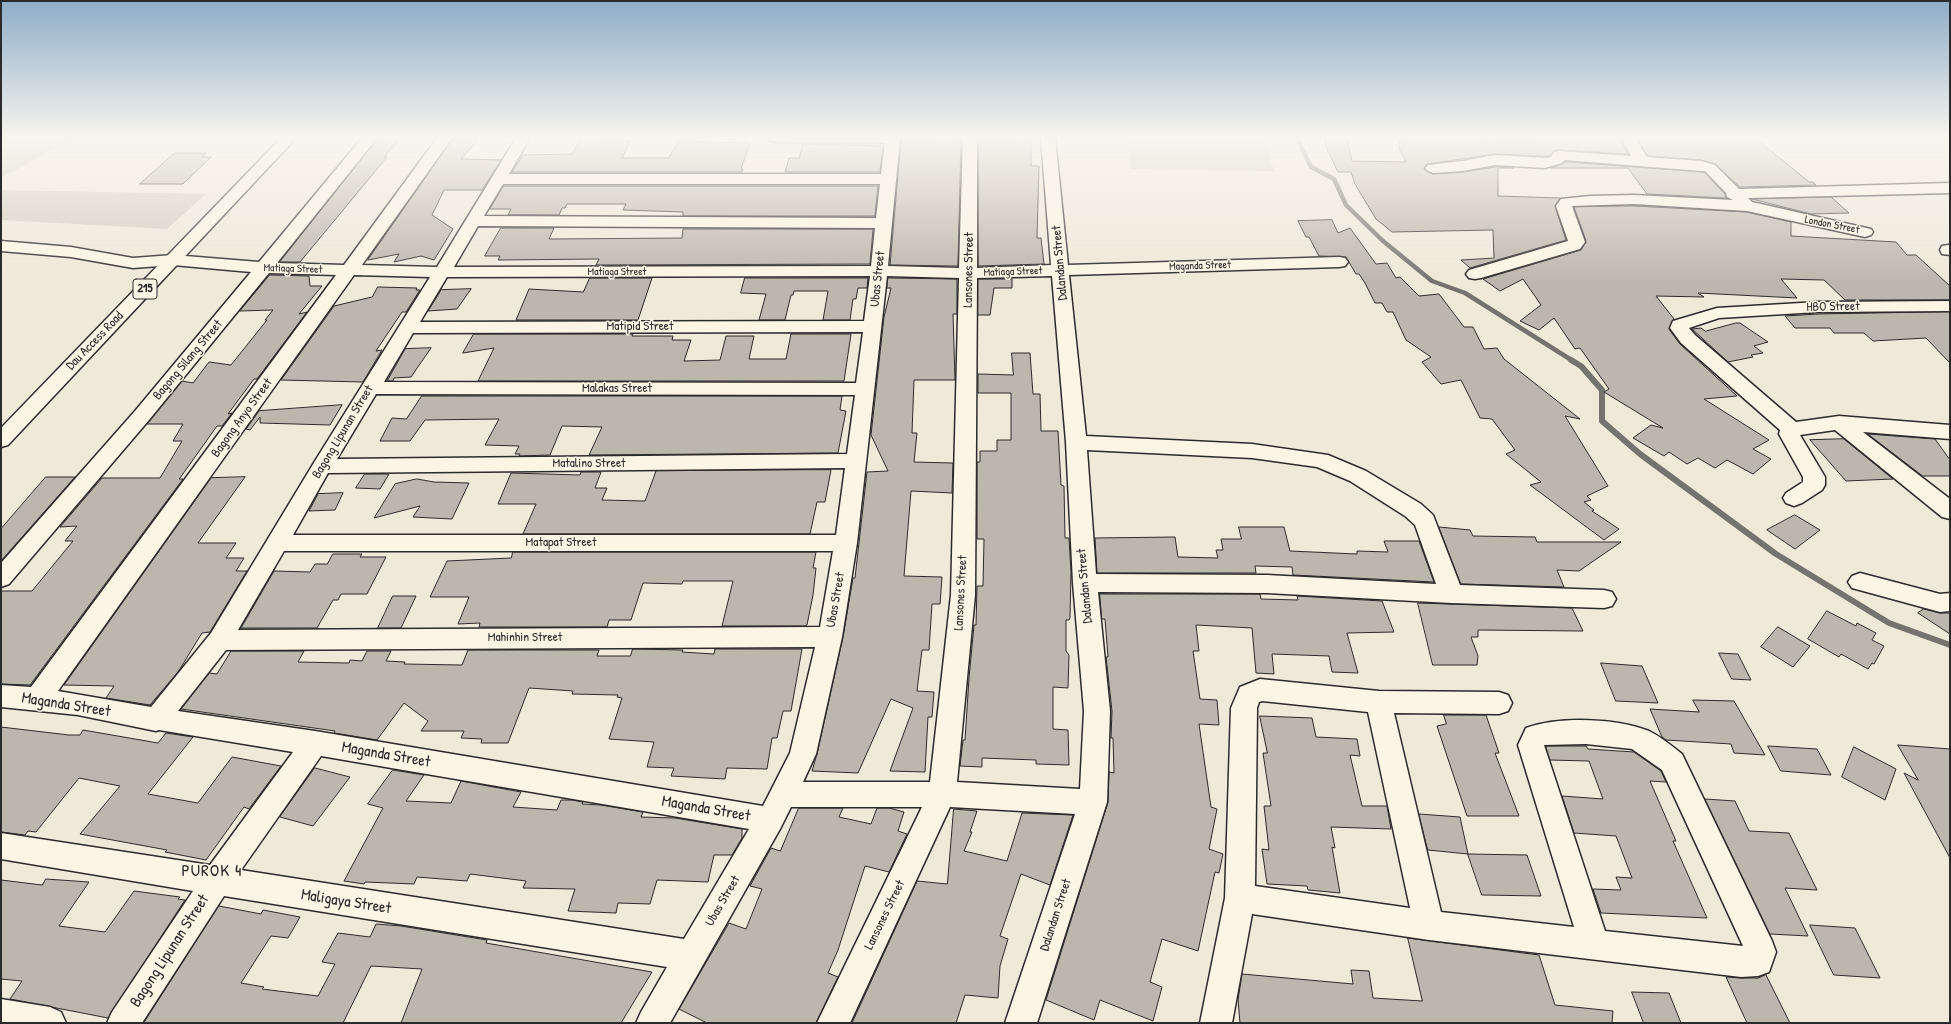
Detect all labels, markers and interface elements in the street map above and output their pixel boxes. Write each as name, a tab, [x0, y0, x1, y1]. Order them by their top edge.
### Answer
street label: London Street	[1804, 213, 1860, 237]
street label: Dalandan Street	[1049, 225, 1071, 301]
street label: Lansones Street	[961, 232, 977, 308]
street label: Ubas Street	[867, 250, 889, 308]
street label: Maganda Street	[1169, 258, 1231, 274]
street label: Matiaga Street	[263, 261, 323, 277]
street label: Matiaga Street	[983, 264, 1043, 280]
street label: Matiaga Street	[588, 265, 646, 279]
road number: 215	[133, 279, 157, 299]
street label: HBO Street	[1806, 299, 1860, 315]
street label: Dau Access Road	[63, 308, 127, 374]
street label: Bagong Silang Street	[150, 317, 226, 403]
street label: Matipid Street	[606, 319, 674, 335]
street label: Bagong Anyo Street	[208, 376, 276, 460]
street label: Malakas Street	[582, 381, 652, 397]
street label: Bagong Lipunan Street	[309, 383, 377, 481]
street label: Matalino Street	[552, 456, 626, 472]
street label: Matapat Street	[526, 535, 596, 551]
street label: Dalandan Street	[1074, 548, 1096, 624]
street label: Lansones Street	[951, 555, 971, 631]
street label: Ubas Street	[823, 571, 849, 629]
street label: Mahinhin Street	[488, 630, 562, 646]
street label: Maganda Street	[20, 688, 112, 722]
street label: Maganda Street	[340, 738, 432, 772]
street label: Maganda Street	[660, 792, 752, 826]
district label: PUROK 4	[182, 861, 242, 881]
street label: Ubas Street	[702, 873, 744, 929]
street label: Dalandan Street	[1037, 877, 1075, 953]
street label: Lansones Street	[861, 878, 909, 952]
street label: Maligaya Street	[300, 885, 392, 919]
street label: Bagong Lipunan Street	[126, 891, 214, 1011]

